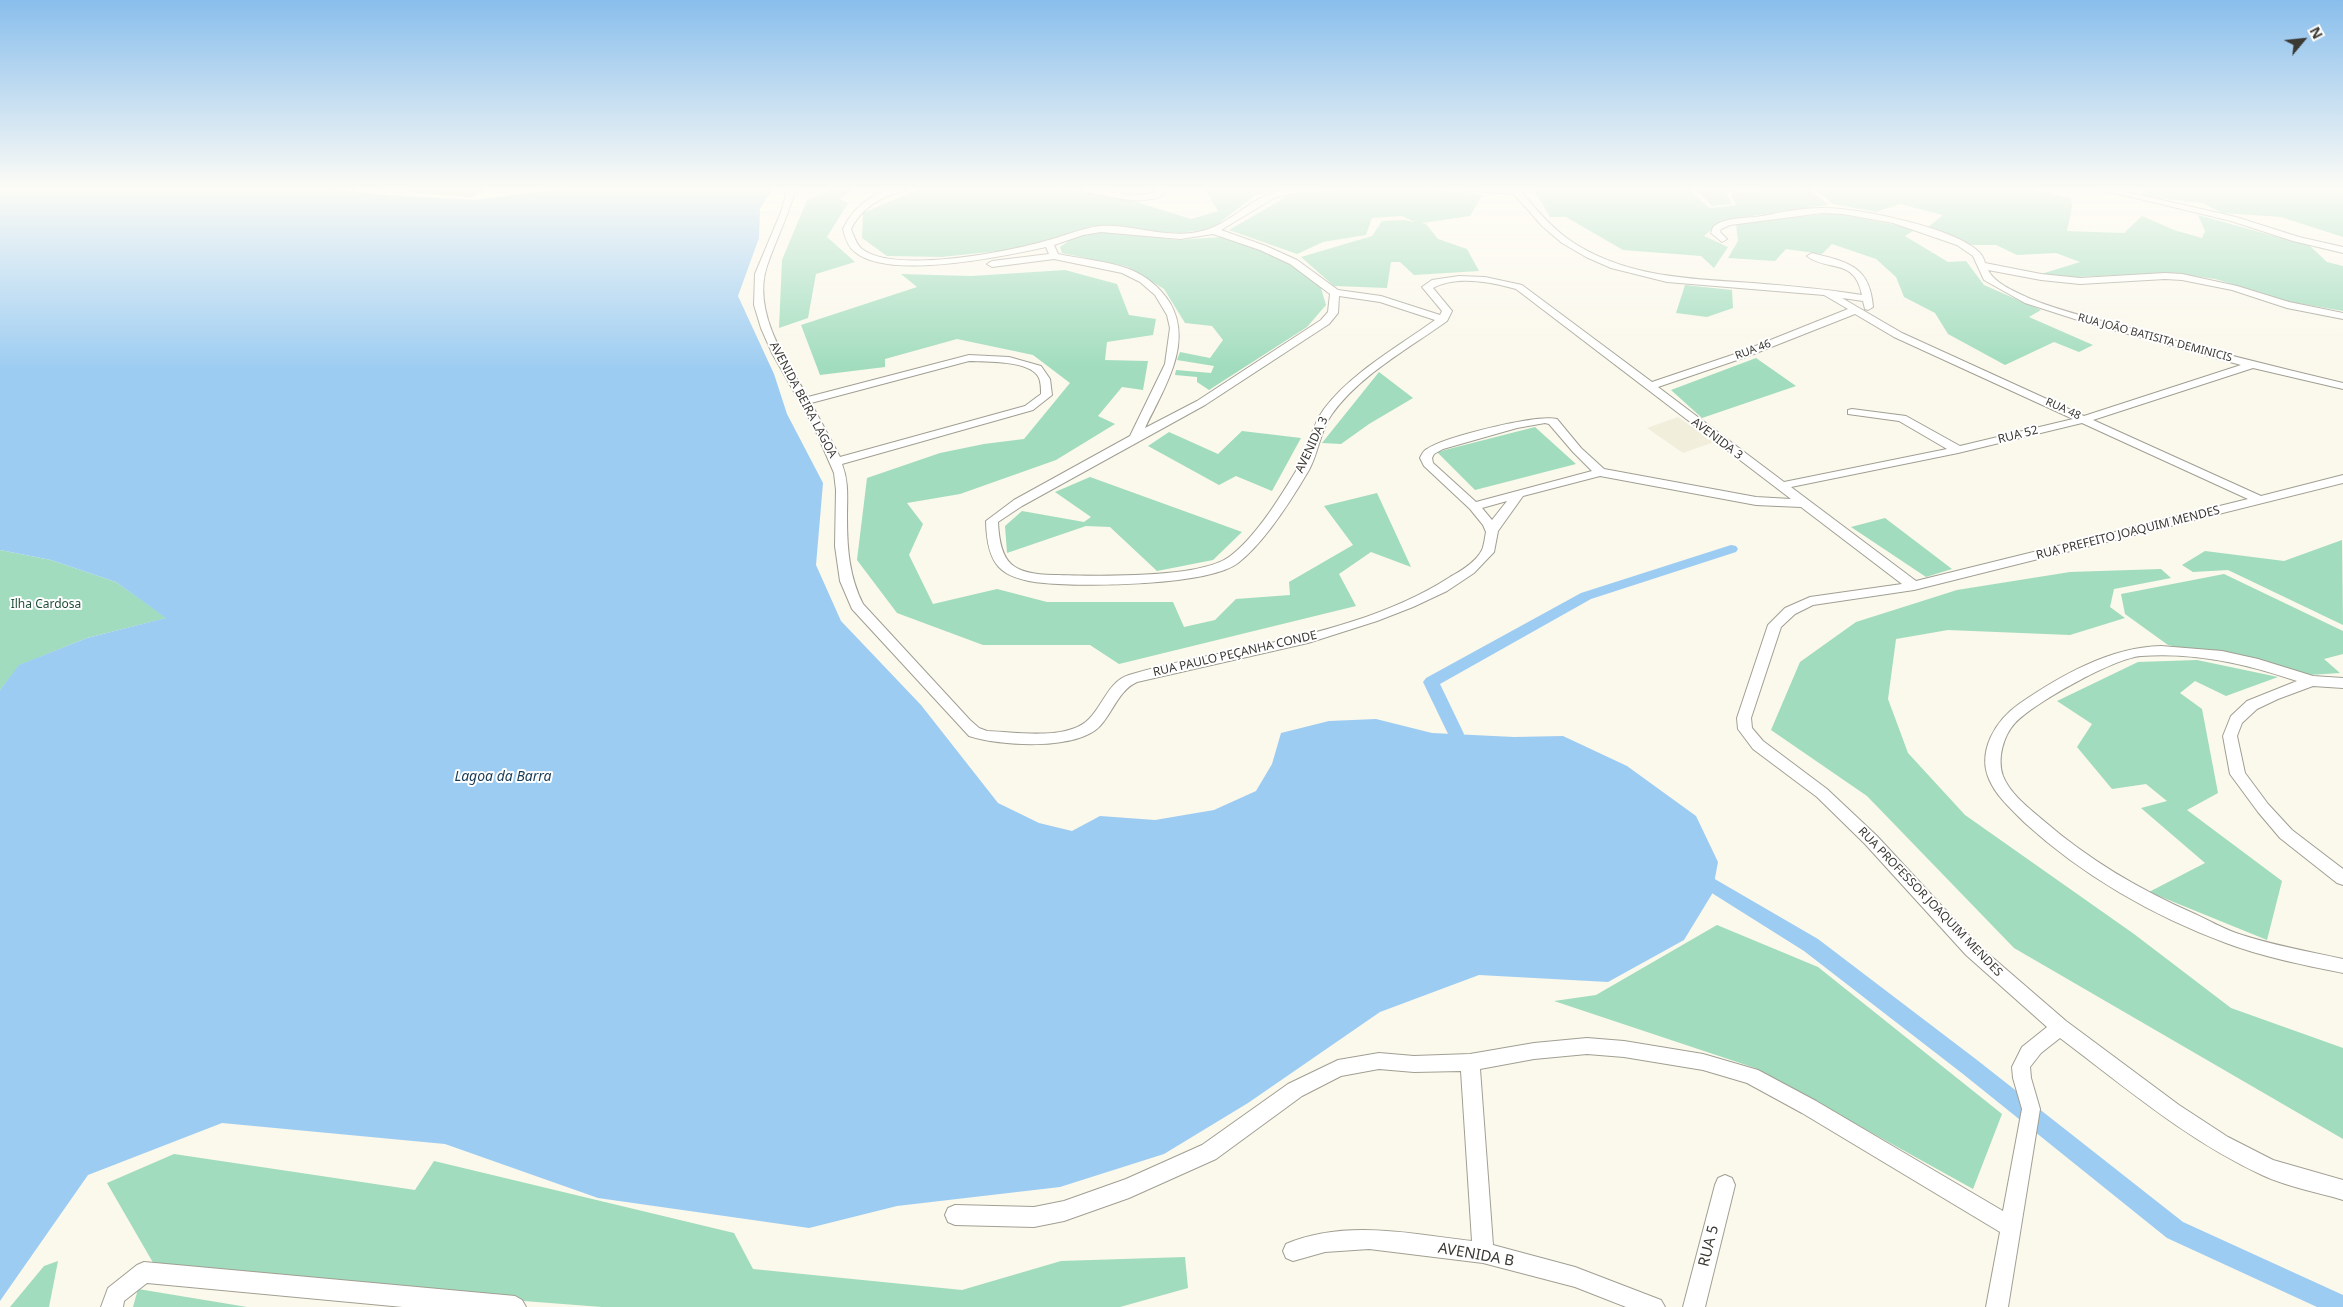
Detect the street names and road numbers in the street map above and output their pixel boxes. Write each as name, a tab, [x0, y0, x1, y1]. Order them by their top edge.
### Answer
street label: RUA JOÃO BATISITA DEMINICIS	[2076, 311, 2234, 365]
street label: RUA 46	[1733, 337, 1773, 363]
street label: AVENIDA BEIRA LAGOA	[766, 339, 840, 461]
street label: RUA 48	[2043, 395, 2083, 423]
street label: AVENIDA 3	[1293, 415, 1331, 475]
street label: AVENIDA 3	[1689, 415, 1745, 463]
street label: RUA 52	[1997, 423, 2039, 447]
street label: RUA PREFEITO JOAQUIM MENDES	[2035, 503, 2221, 563]
street label: RUA PAULO PEÇANHA CONDE	[1152, 628, 1318, 680]
street label: RUA PROFESSOR JOAQUIM MENDES	[1855, 824, 2005, 980]
street label: RUA 5	[1695, 1223, 1723, 1269]
street label: AVENIDA B	[1437, 1239, 1515, 1271]

